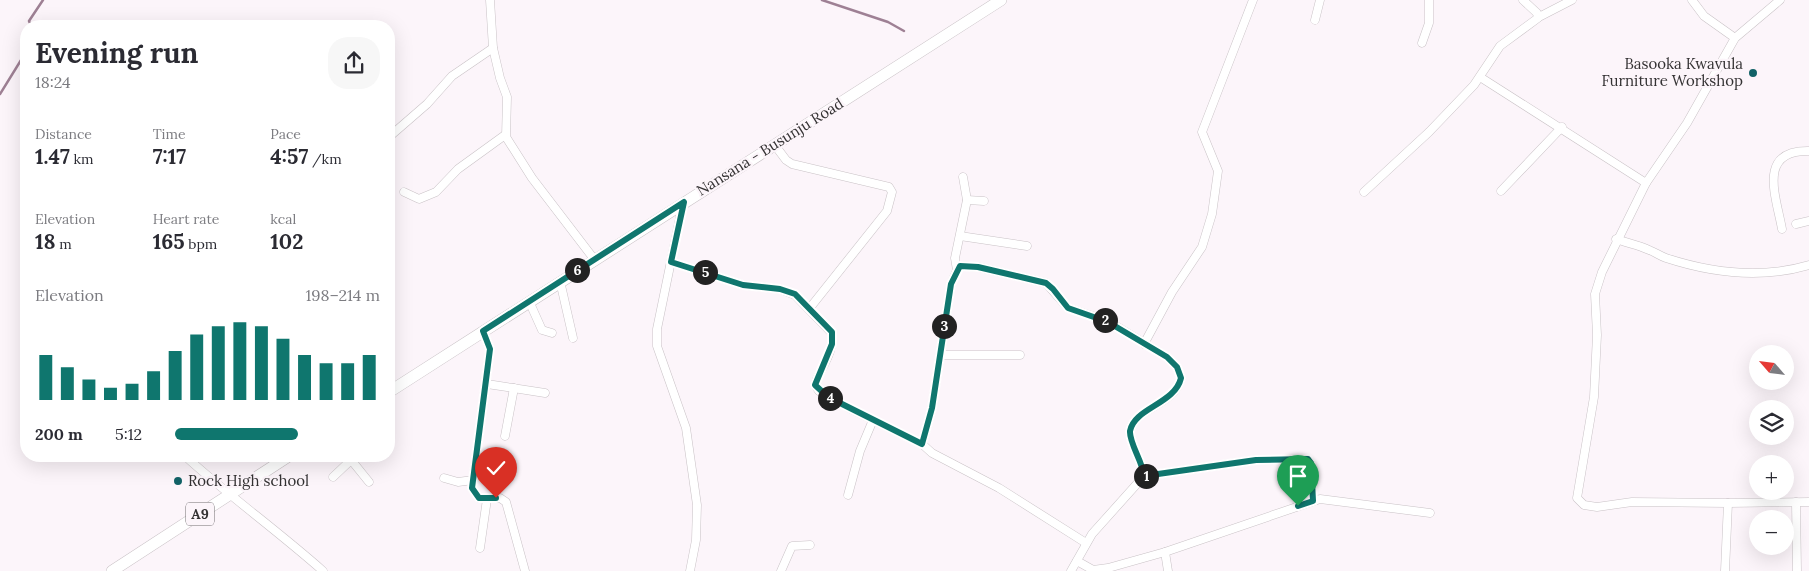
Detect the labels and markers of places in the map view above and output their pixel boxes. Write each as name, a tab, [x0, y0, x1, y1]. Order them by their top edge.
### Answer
place label: Basooka Kwavula Furniture Workshop	[1601, 54, 1743, 90]
marker: Basooka Kwavula Furniture Workshop	[1747, 67, 1759, 79]
pin: 6	[564, 258, 590, 282]
pin: 5	[692, 260, 718, 284]
pin: 2	[1092, 308, 1118, 332]
pin: 3	[932, 314, 956, 338]
pin: 4	[818, 386, 842, 410]
pin	[475, 447, 517, 498]
pin	[1277, 455, 1319, 506]
pin: 1	[1134, 464, 1158, 488]
place label: Rock High school	[188, 471, 309, 490]
marker: Rock High school	[172, 475, 184, 487]

